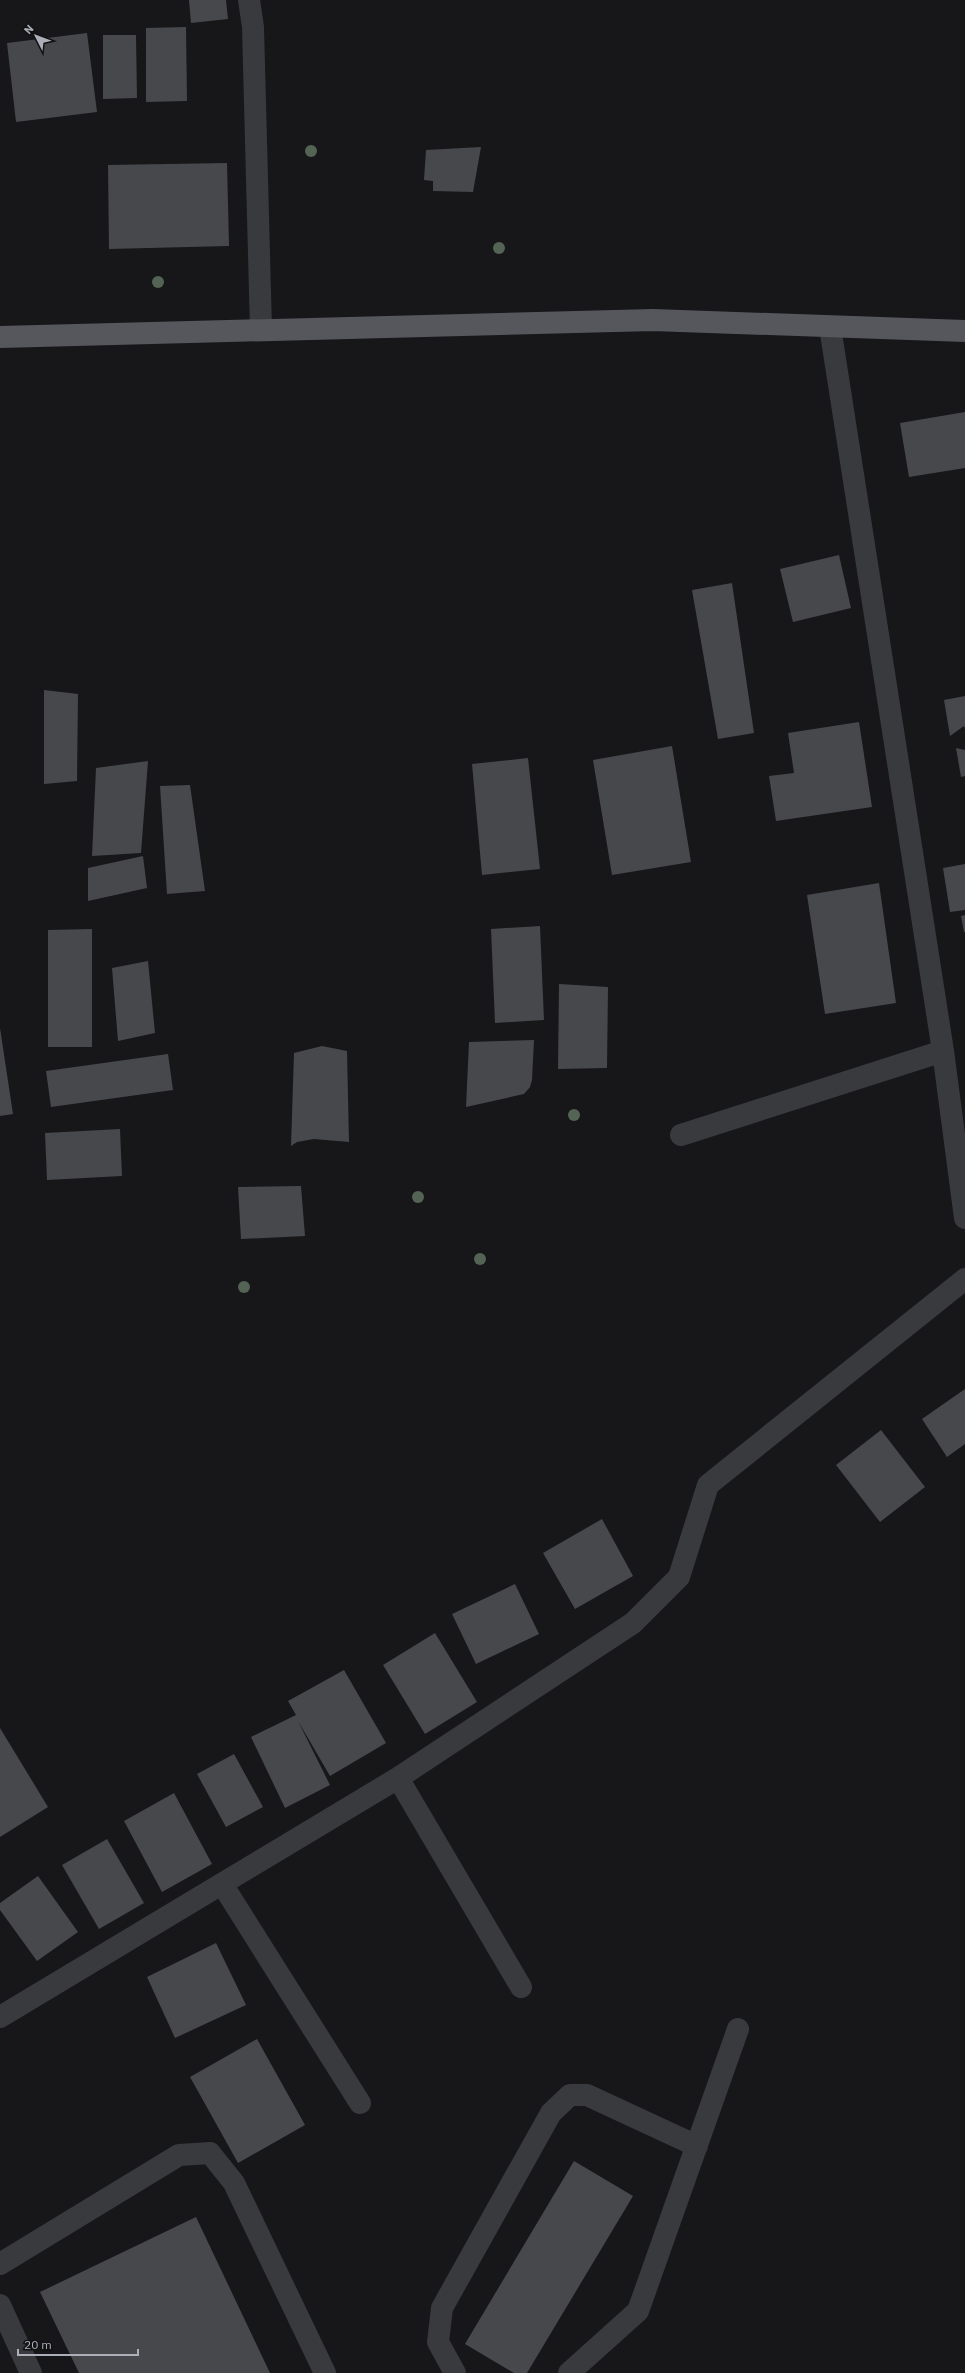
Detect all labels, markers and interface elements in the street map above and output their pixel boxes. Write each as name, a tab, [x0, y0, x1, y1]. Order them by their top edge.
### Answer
north arrow	[16, 16, 56, 56]
text: N	[21, 22, 36, 37]
scale bar	[18, 2331, 138, 2357]
text: 20 m	[24, 2337, 52, 2352]

